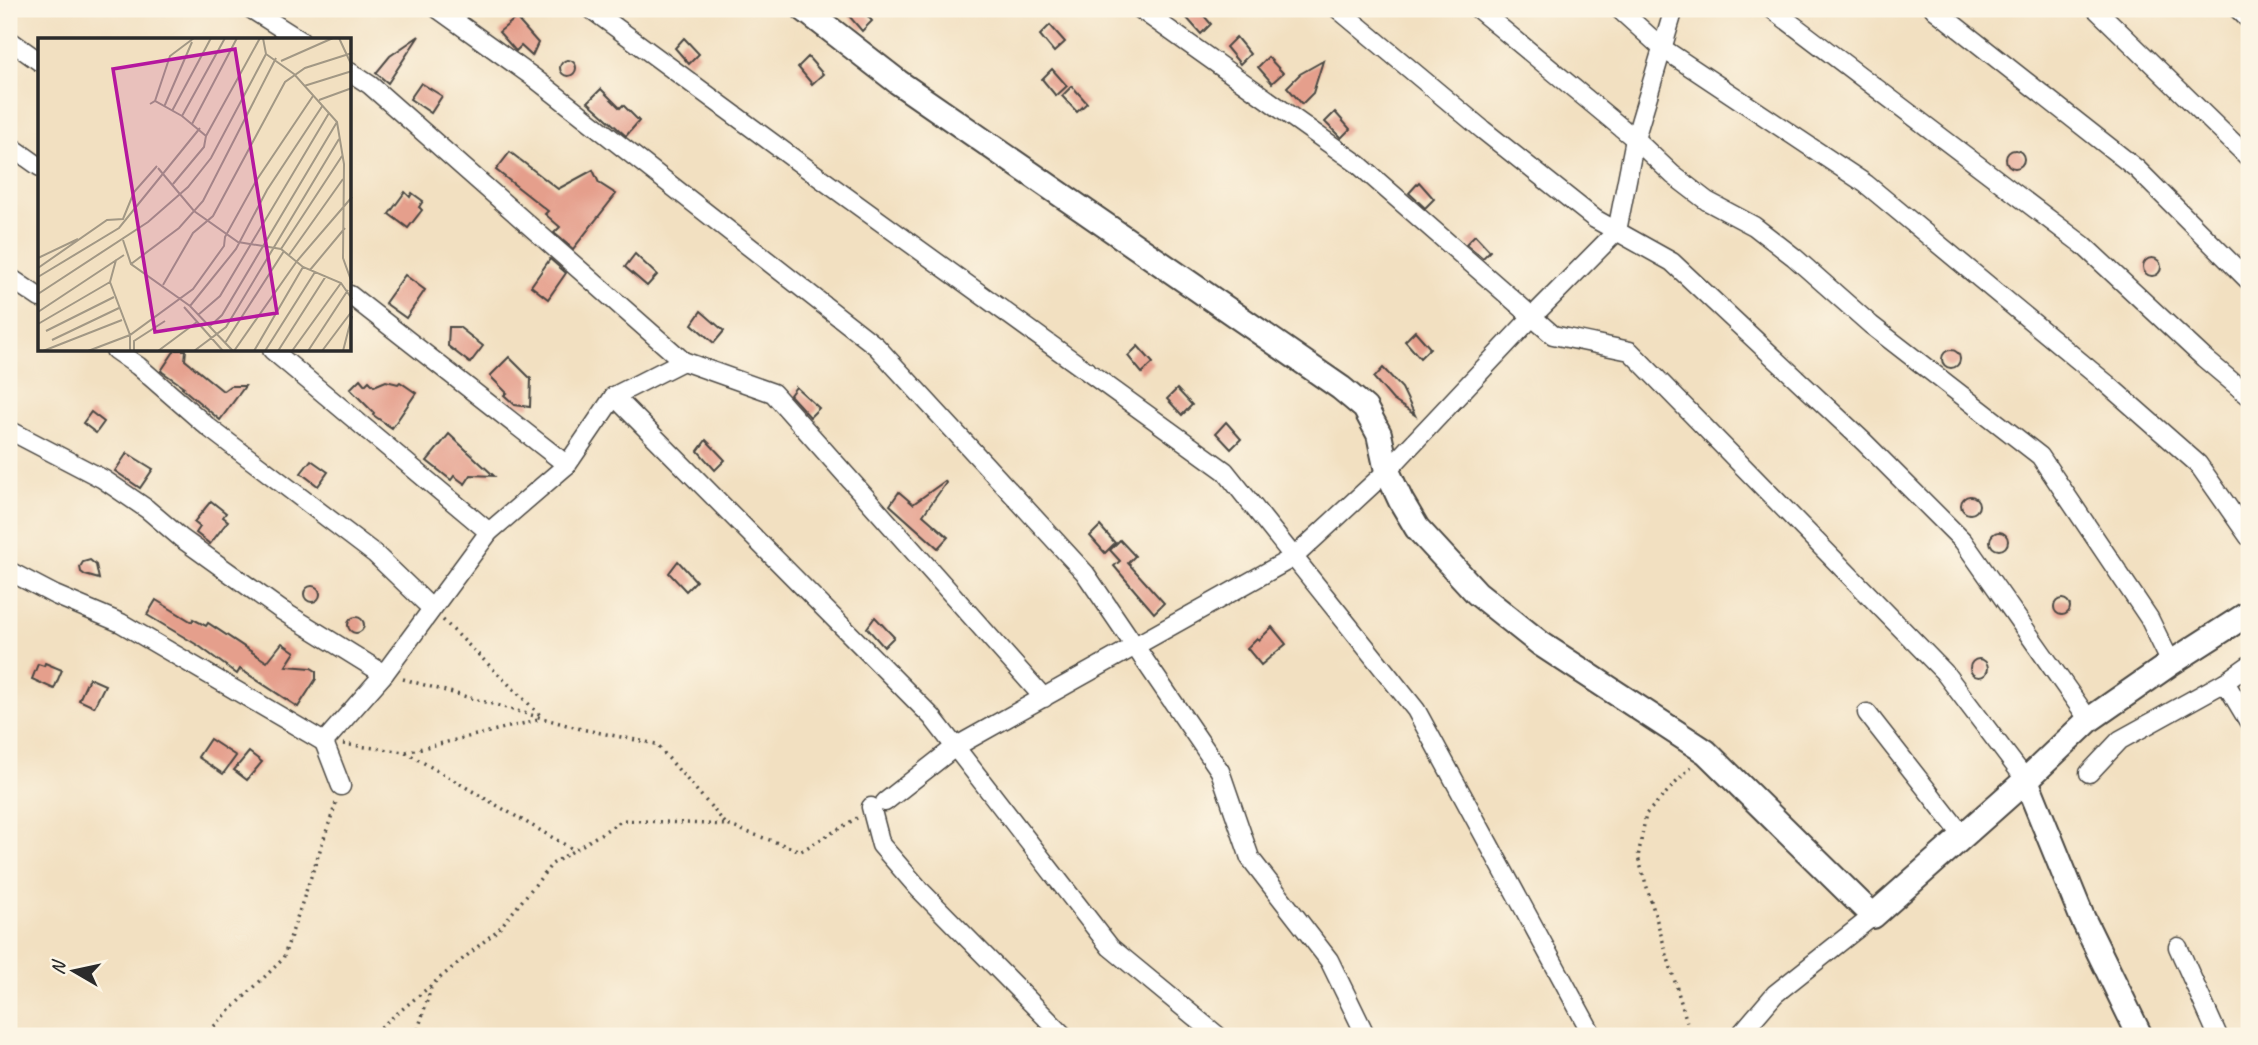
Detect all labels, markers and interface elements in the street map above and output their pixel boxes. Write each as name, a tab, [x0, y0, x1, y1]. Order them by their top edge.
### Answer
inset map	[38, 38, 352, 352]
north arrow	[38, 936, 108, 1006]
text: N	[45, 958, 71, 976]

